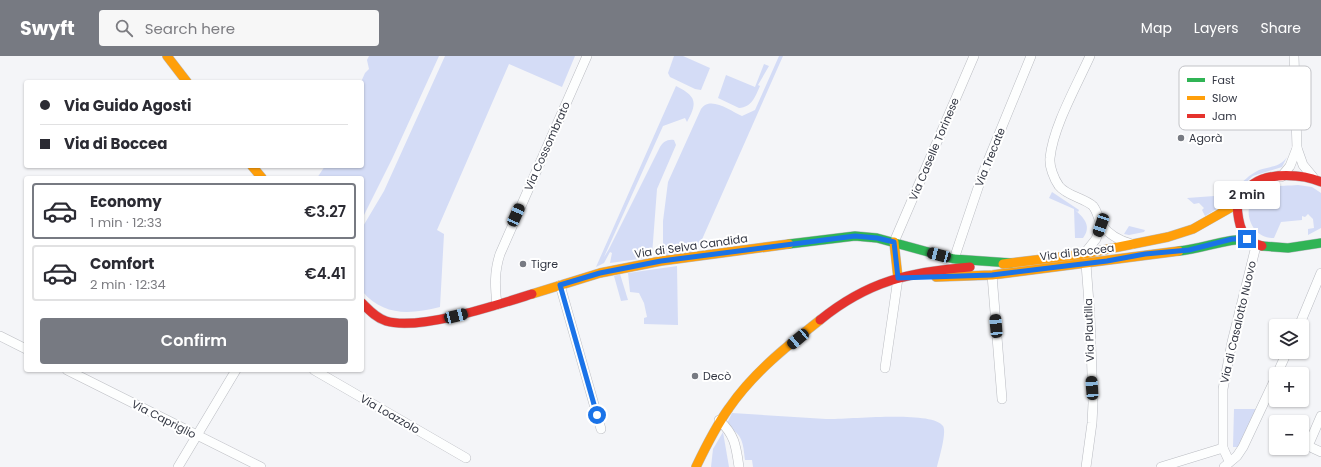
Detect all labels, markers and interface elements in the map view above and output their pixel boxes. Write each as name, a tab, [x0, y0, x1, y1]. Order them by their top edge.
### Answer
search box	[99, 10, 379, 46]
text: Swyft	[20, 15, 75, 42]
icon: search	[113, 17, 135, 39]
text: Search here	[145, 18, 235, 39]
text: Map	[1141, 18, 1172, 38]
text: Layers	[1194, 18, 1238, 38]
text: Share	[1260, 18, 1301, 38]
legend	[1179, 66, 1311, 130]
text: Fast	[1212, 72, 1235, 88]
text: Slow	[1212, 90, 1237, 106]
text: Via Guido Agosti	[64, 95, 191, 116]
street label: Via Caselle Torinese	[905, 95, 963, 203]
street label: Via Cossombrato	[520, 99, 574, 193]
text: Jam	[1212, 108, 1237, 124]
street label: Via Trecate	[971, 125, 1009, 189]
place label: Agorà	[1189, 130, 1222, 146]
text: Via di Boccea	[64, 133, 168, 154]
marker: Agorà	[1176, 133, 1186, 143]
callout: 2 min	[1214, 181, 1280, 209]
text: 2 min	[1229, 185, 1265, 204]
text: Economy	[90, 191, 162, 212]
icon: car	[42, 193, 78, 229]
text: €3.27	[304, 201, 346, 222]
car	[506, 202, 526, 228]
car	[1091, 212, 1111, 238]
text: 1 min · 12:33	[90, 213, 162, 232]
street label: Via di Selva Candida	[633, 230, 749, 262]
route end	[1238, 230, 1256, 248]
street label: Via di Boccea	[1039, 239, 1115, 265]
car	[926, 246, 952, 264]
text: Comfort	[90, 253, 154, 274]
icon: car	[42, 255, 78, 291]
place label: Tigre	[531, 256, 558, 272]
marker: Tigre	[518, 259, 528, 269]
street label: Via di Casalotto Nuovo	[1216, 259, 1260, 385]
text: €4.41	[305, 263, 346, 284]
text: 2 min · 12:34	[90, 275, 166, 294]
street label: Via Plautilla	[1080, 298, 1098, 362]
car	[443, 307, 469, 325]
car	[989, 314, 1003, 338]
button: Confirm	[40, 318, 348, 364]
map controls	[1269, 319, 1309, 455]
button: layers	[1269, 319, 1309, 359]
car	[785, 327, 811, 351]
button: +	[1269, 367, 1309, 407]
place label: Decò	[703, 368, 731, 384]
marker: Decò	[690, 371, 700, 381]
car	[1085, 376, 1099, 400]
street label: Via Loazzolo	[357, 390, 423, 438]
street label: Via Capriglio	[129, 396, 199, 442]
route start	[588, 406, 606, 424]
button: −	[1269, 415, 1309, 455]

